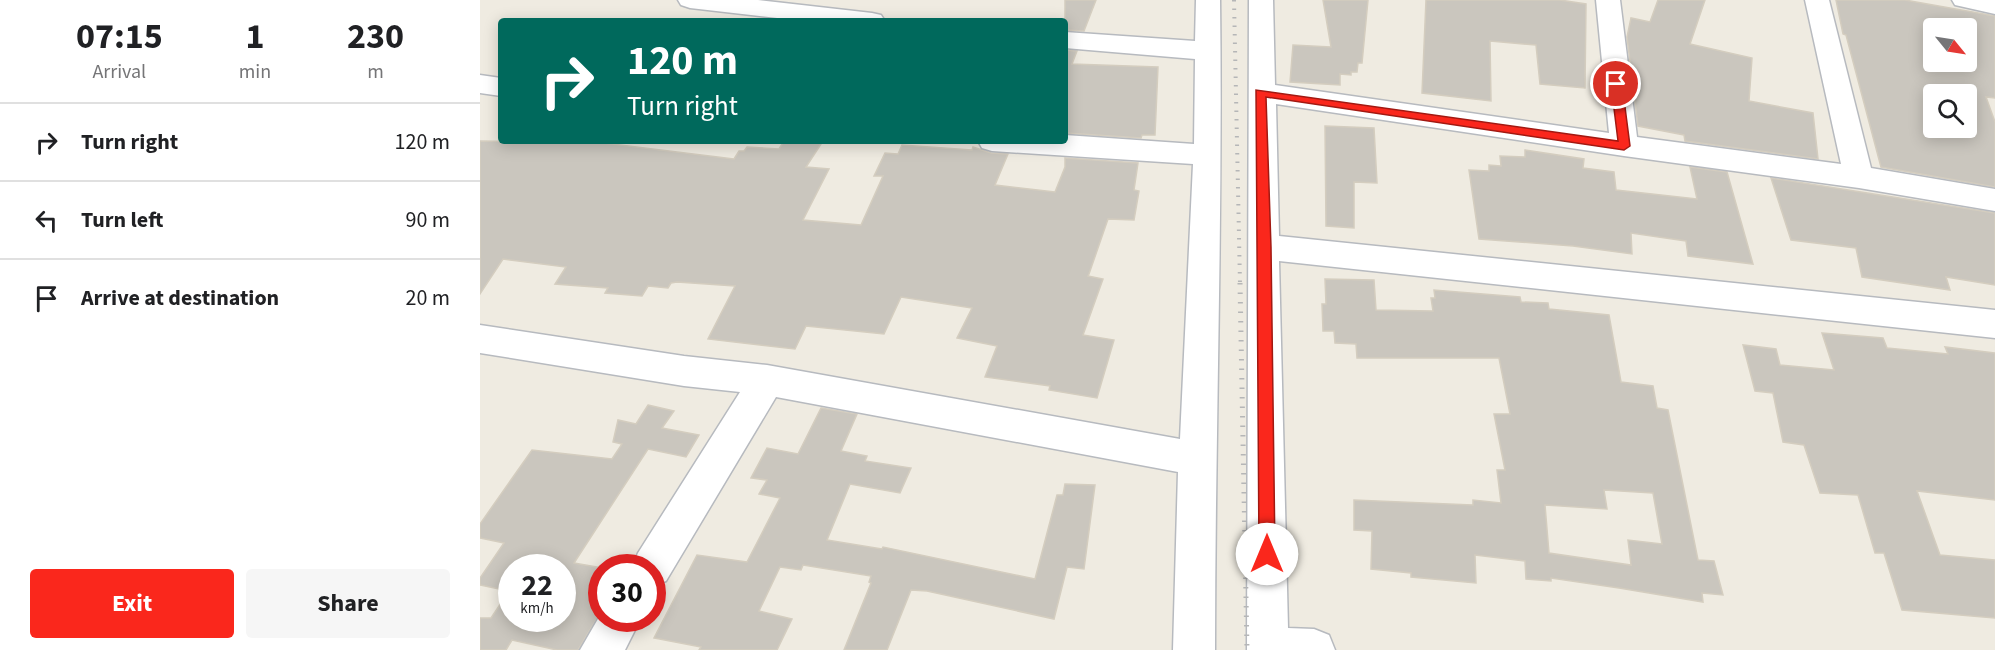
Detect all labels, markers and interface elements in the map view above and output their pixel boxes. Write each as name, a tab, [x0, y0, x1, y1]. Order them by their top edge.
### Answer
text: 07:15	[76, 11, 163, 62]
text: 1	[245, 11, 264, 62]
text: 230	[347, 11, 404, 62]
north arrow	[1923, 18, 1977, 72]
map controls	[1923, 18, 1977, 138]
text: 120 m	[627, 31, 738, 91]
icon: right	[528, 42, 606, 120]
text: Arrival	[92, 58, 146, 86]
text: min	[239, 58, 271, 86]
text: m	[367, 58, 384, 86]
pin	[1590, 58, 1641, 109]
icon: arrive	[1599, 67, 1632, 100]
button: search	[1923, 84, 1977, 138]
text: Turn right	[627, 87, 738, 126]
icon: right	[30, 126, 63, 159]
text: Turn right	[81, 126, 178, 158]
text: 120 m	[395, 126, 450, 158]
icon: left	[30, 204, 63, 237]
text: Turn left	[81, 204, 163, 236]
text: 90 m	[405, 204, 450, 236]
icon: arrive	[30, 282, 63, 315]
text: Arrive at destination	[81, 282, 279, 314]
text: 20 m	[405, 282, 450, 314]
position arrow	[1235, 522, 1299, 586]
speed limit sign: 30	[588, 554, 666, 632]
text: 22	[521, 564, 553, 607]
button: Exit	[30, 569, 234, 638]
button: Share	[246, 569, 450, 638]
text: km/h	[520, 598, 554, 619]

